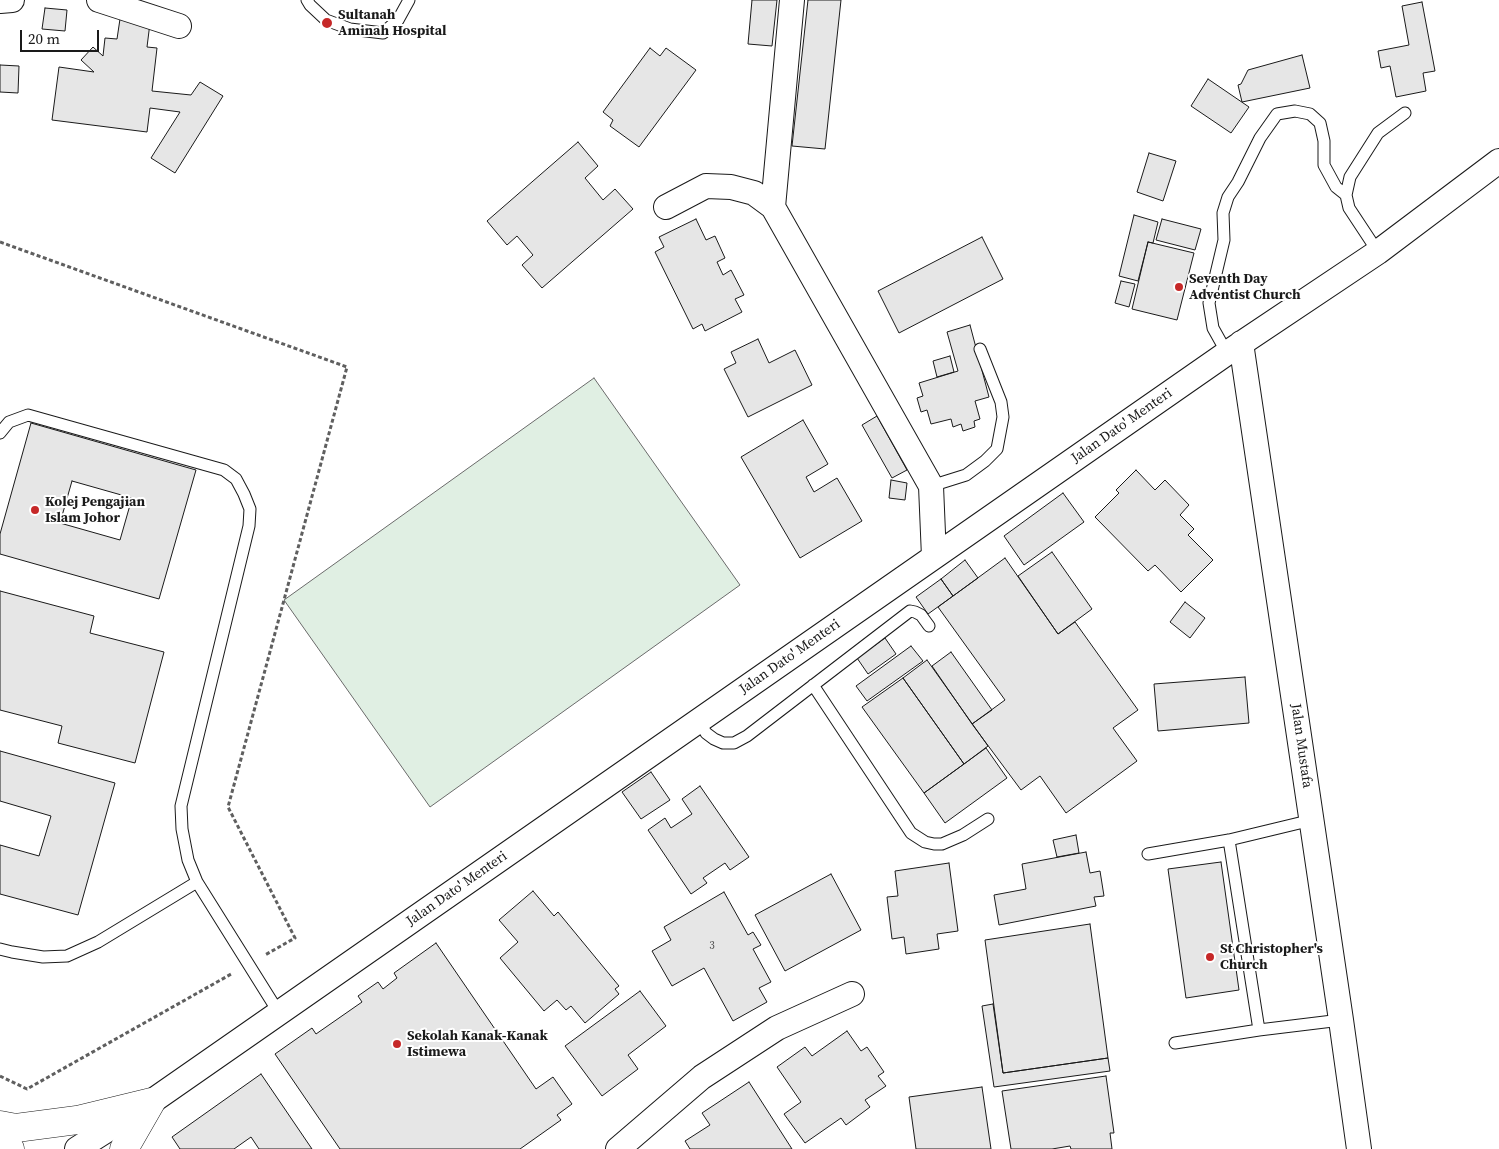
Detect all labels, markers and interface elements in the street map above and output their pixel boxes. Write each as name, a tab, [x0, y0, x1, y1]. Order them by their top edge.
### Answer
place label: Sultanah Aminah Hospital	[338, 7, 447, 40]
marker: Sultanah Aminah Hospital	[320, 16, 334, 30]
scale bar	[22, 20, 101, 52]
text: 20 m	[28, 28, 60, 49]
place label: Seventh Day Adventist Church	[1189, 271, 1301, 304]
marker: Seventh Day Adventist Church	[1173, 281, 1185, 293]
street label: Jalan Dato' Menteri	[1068, 385, 1176, 467]
place label: Kolej Pengajian Islam Johor	[45, 494, 145, 526]
marker: Kolej Pengajian Islam Johor	[29, 504, 41, 516]
street label: Jalan Dato' Menteri	[736, 616, 844, 698]
street label: Jalan Mustafa	[1287, 703, 1315, 789]
street label: Jalan Dato' Menteri	[403, 848, 511, 930]
house number: 3	[709, 939, 715, 953]
place label: St Christopher's Church	[1220, 941, 1323, 974]
marker: St Christopher's Church	[1204, 951, 1216, 963]
place label: Sekolah Kanak-Kanak Istimewa	[407, 1028, 548, 1060]
marker: Sekolah Kanak-Kanak Istimewa	[391, 1038, 403, 1050]

